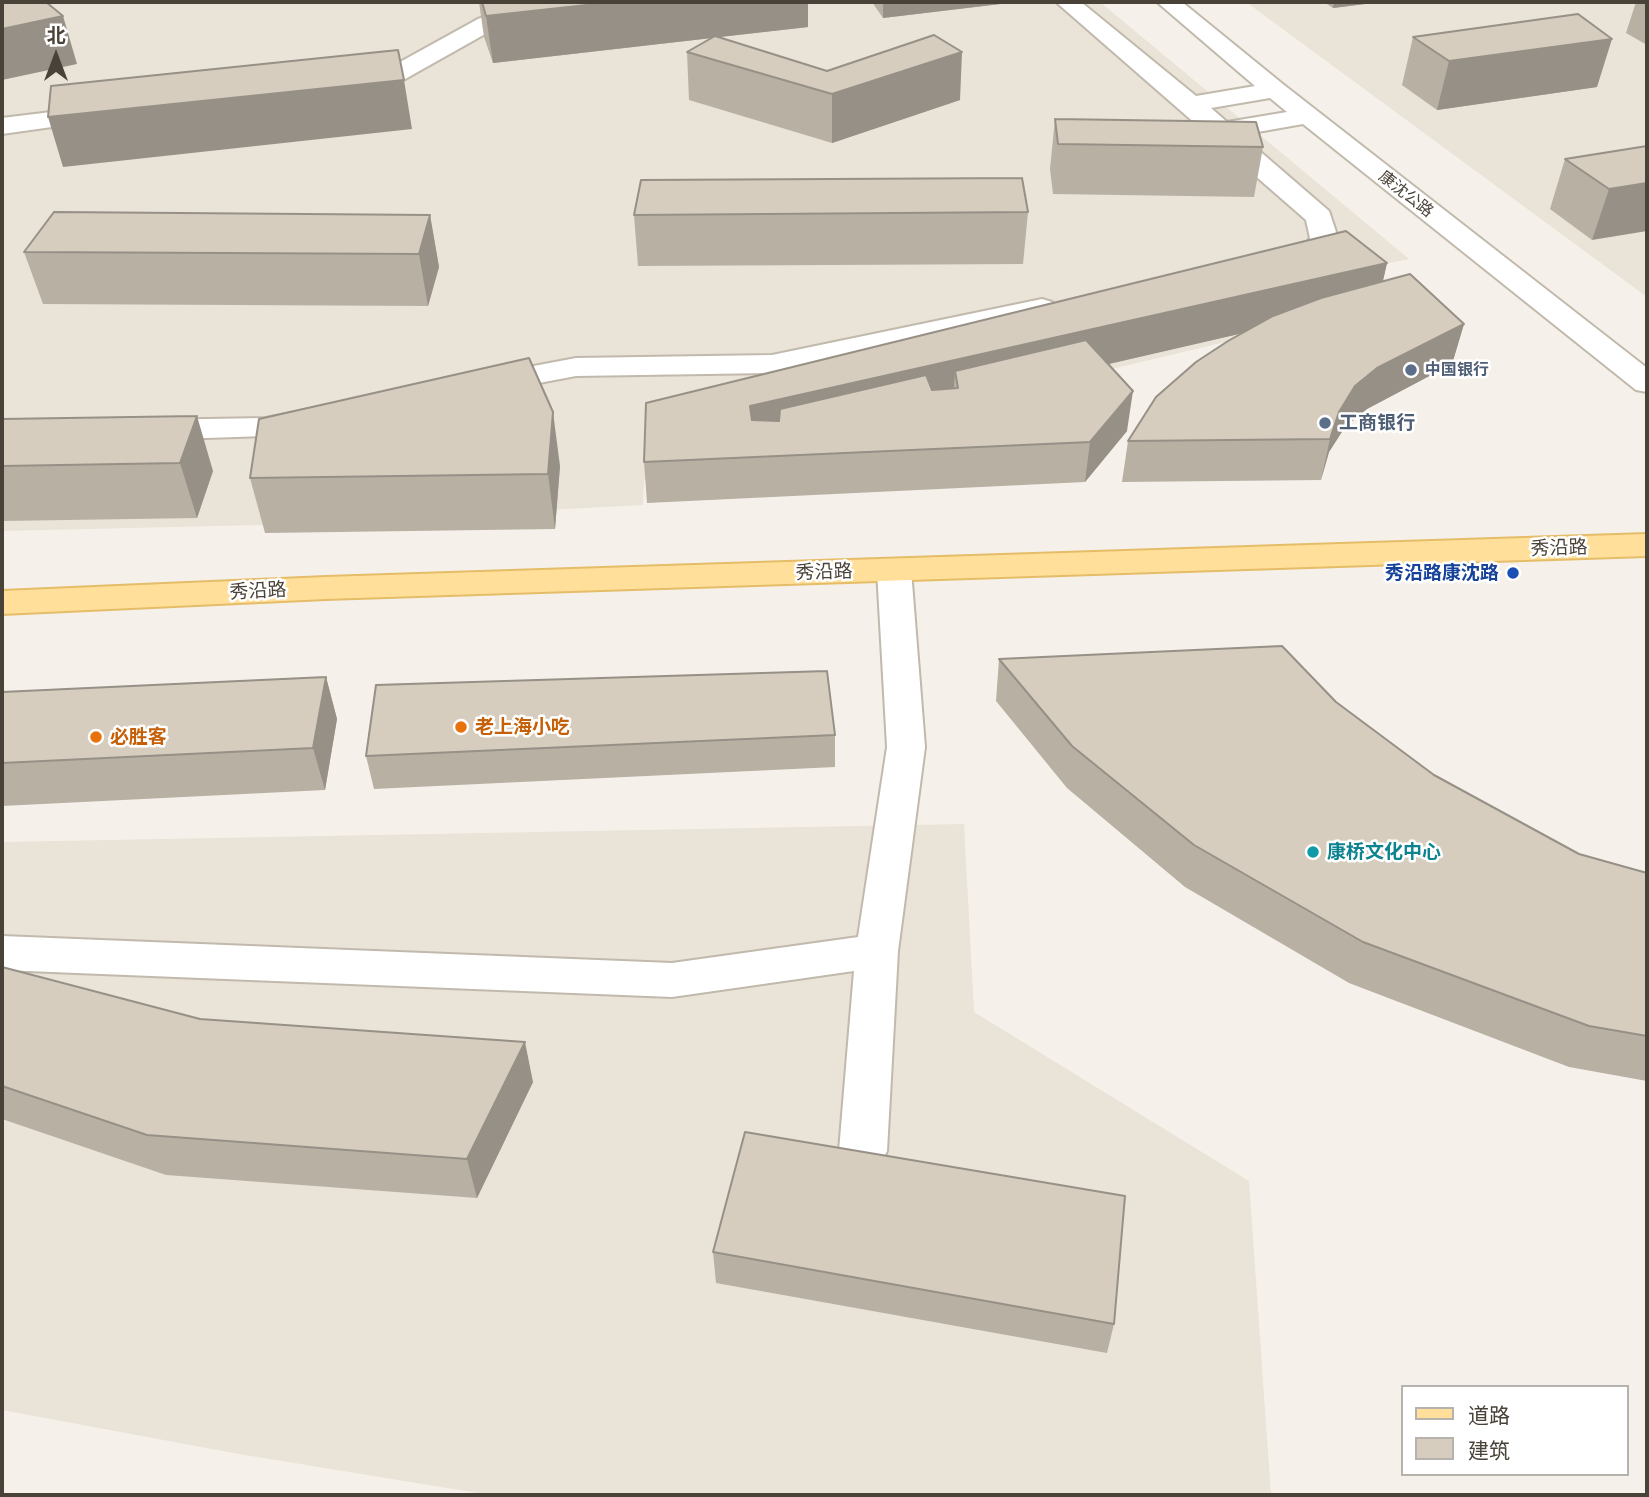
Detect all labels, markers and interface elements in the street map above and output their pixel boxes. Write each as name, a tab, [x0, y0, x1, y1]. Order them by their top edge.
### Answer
north arrow	[21, 21, 91, 91]
text: 北	[46, 24, 66, 46]
street label: 康沈公路	[1375, 167, 1437, 221]
place label: 中国银行	[1425, 360, 1489, 380]
marker: 中国银行	[1403, 362, 1419, 378]
place label: 工商银行	[1339, 412, 1415, 434]
marker: 工商银行	[1317, 415, 1333, 431]
street label: 秀沿路	[1530, 536, 1588, 560]
street label: 秀沿路	[795, 560, 853, 584]
place label: 秀沿路康沈路	[1385, 562, 1499, 584]
marker: 秀沿路康沈路	[1505, 565, 1521, 581]
street label: 秀沿路	[229, 578, 287, 604]
place label: 老上海小吃	[475, 716, 570, 738]
marker: 老上海小吃	[453, 719, 469, 735]
place label: 必胜客	[110, 726, 167, 748]
marker: 必胜客	[88, 729, 104, 745]
place label: 康桥文化中心	[1327, 841, 1441, 863]
marker: 康桥文化中心	[1305, 844, 1321, 860]
legend	[1400, 1385, 1628, 1476]
text: 道路	[1468, 1403, 1510, 1427]
text: 建筑	[1468, 1438, 1510, 1462]

